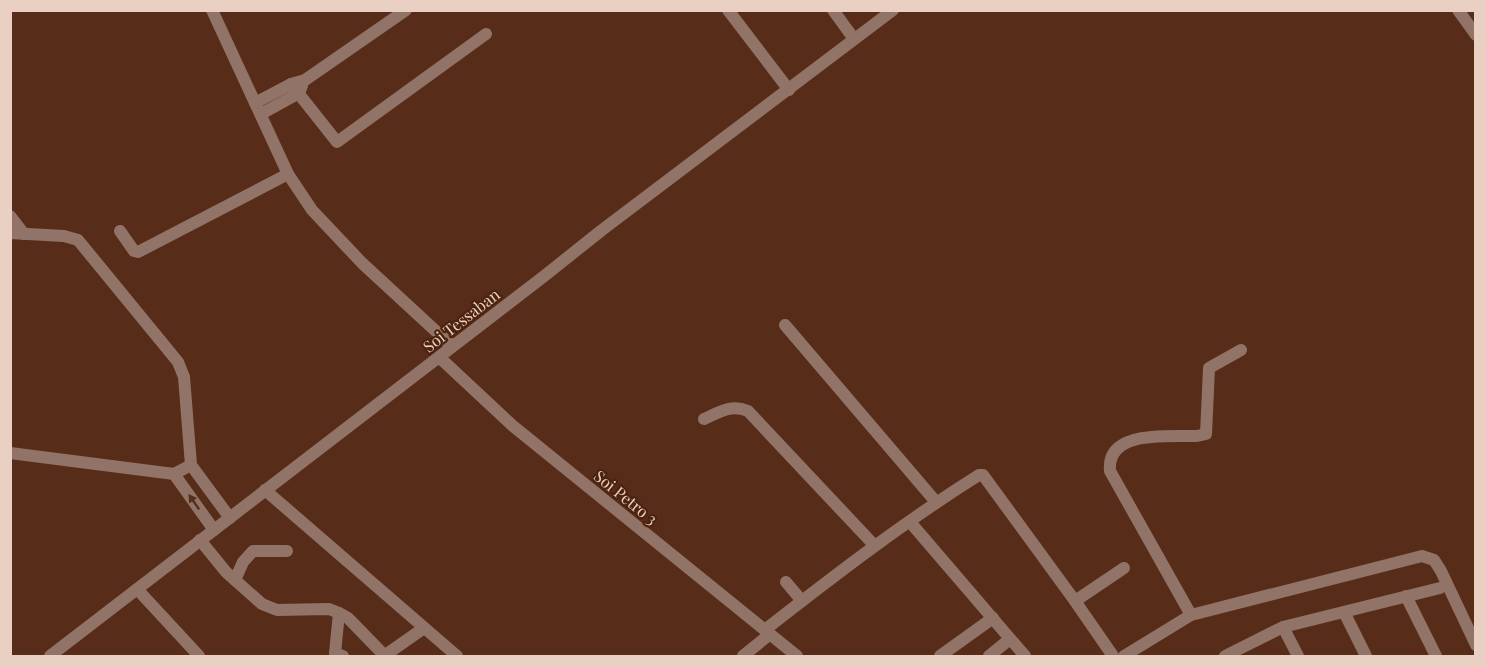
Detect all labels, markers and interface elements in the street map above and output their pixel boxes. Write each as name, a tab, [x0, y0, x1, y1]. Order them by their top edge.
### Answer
street label: Soi Tessaban	[418, 283, 504, 357]
street label: Soi Petro 3	[590, 465, 662, 529]
one-way arrow	[188, 494, 200, 510]

